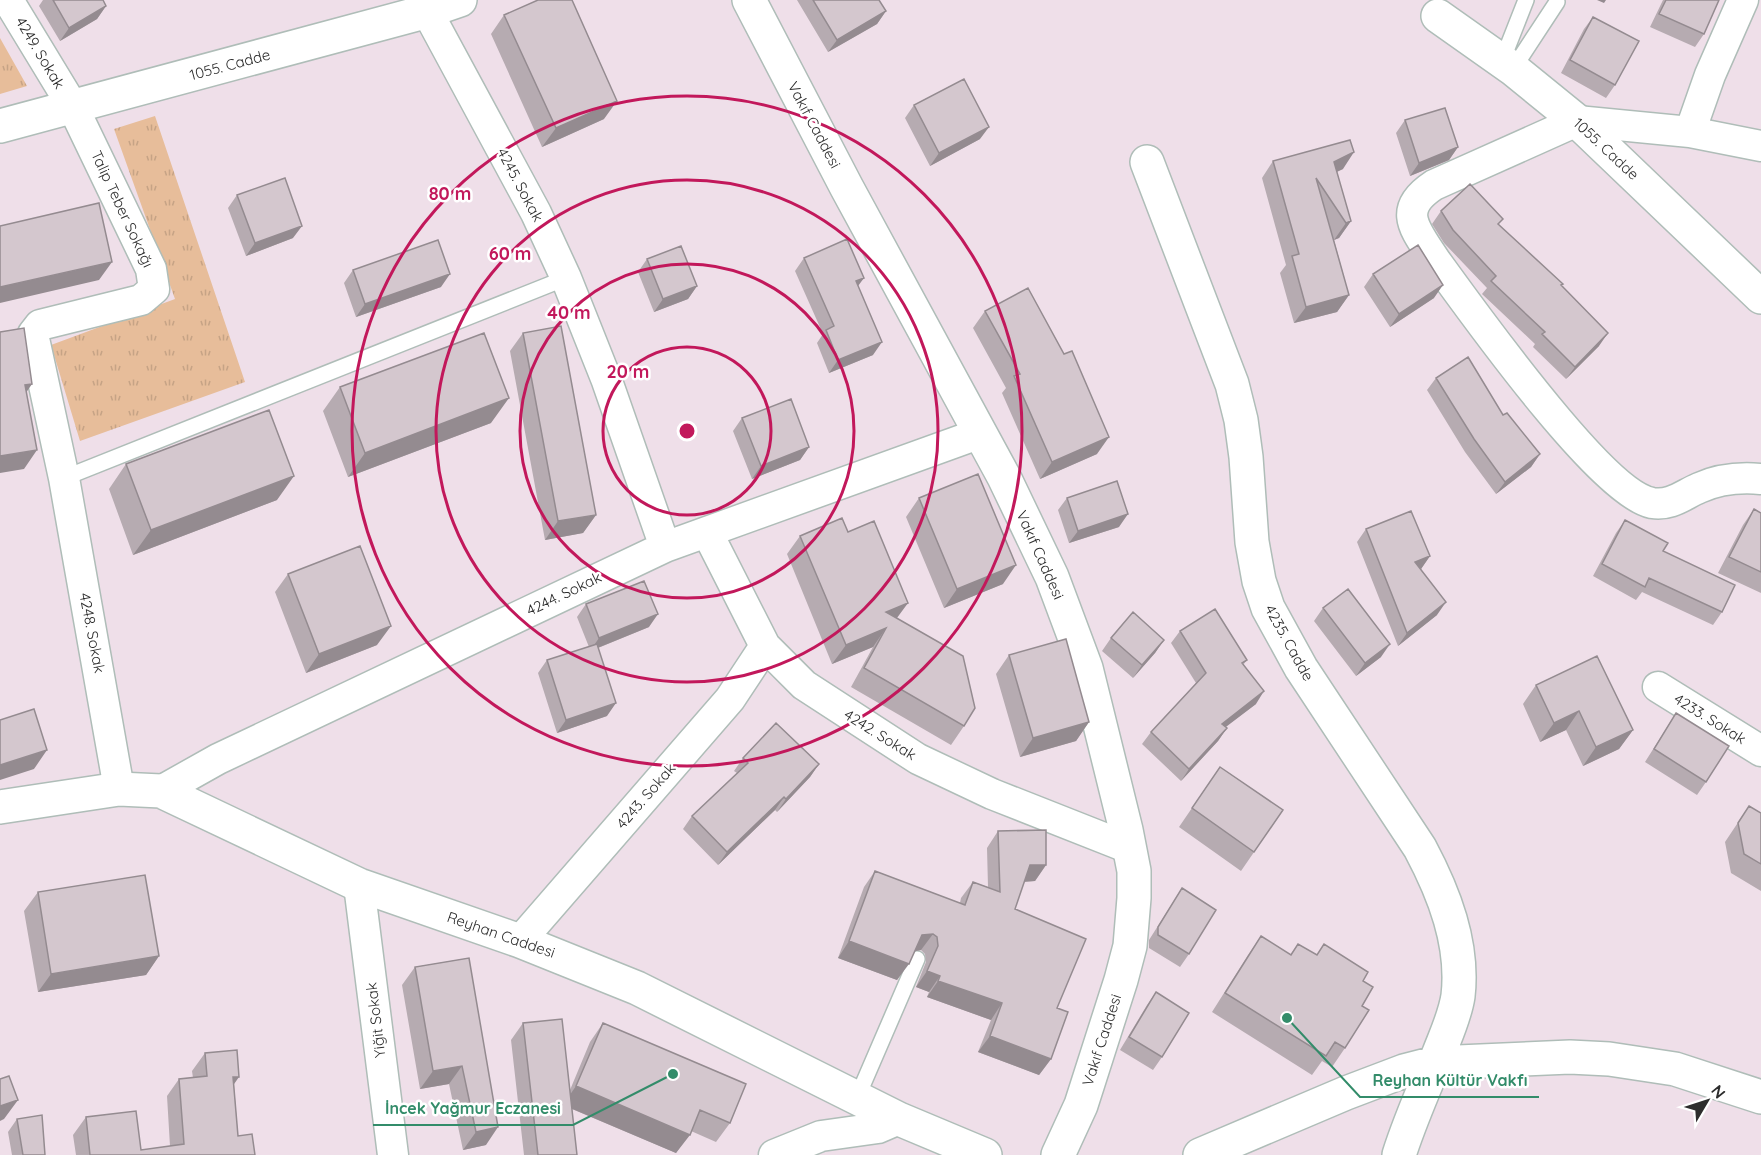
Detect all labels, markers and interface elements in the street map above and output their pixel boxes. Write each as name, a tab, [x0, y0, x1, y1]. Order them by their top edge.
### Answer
street label: 4249. Sokak	[11, 13, 69, 92]
street label: 1055. Cadde	[187, 45, 272, 84]
street label: Vakıf Caddesi	[784, 78, 845, 171]
street label: 1055. Cadde	[1570, 113, 1643, 184]
street label: 4245. Sokak	[493, 144, 548, 225]
street label: Talip Teber Sokağı	[87, 147, 158, 270]
text: 80 m	[429, 182, 471, 205]
text: 60 m	[489, 242, 531, 265]
text: 40 m	[547, 301, 591, 324]
text: 20 m	[607, 360, 649, 383]
centre of rings	[677, 421, 697, 441]
street label: Vakıf Caddesi	[1012, 507, 1069, 602]
street label: 4244. Sokak	[523, 567, 604, 620]
street label: 4248. Sokak	[75, 591, 110, 675]
street label: 4235. Cadde	[1261, 601, 1318, 684]
street label: 4233. Sokak	[1671, 689, 1750, 748]
street label: 4242. Sokak	[841, 705, 920, 764]
street label: 4243. Sokak	[612, 759, 679, 833]
street label: Reyhan Caddesi	[445, 907, 558, 962]
street label: Yiğit Sokak	[361, 981, 390, 1059]
street label: Vakıf Caddesi	[1078, 992, 1125, 1088]
callout: Reyhan Kültür Vakfı	[1360, 1063, 1539, 1097]
text: Reyhan Kültür Vakfı	[1373, 1070, 1527, 1090]
north arrow	[1677, 1071, 1737, 1131]
text: N	[1707, 1081, 1730, 1102]
callout: İncek Yağmur Eczanesi	[373, 1091, 573, 1125]
text: İncek Yağmur Eczanesi	[385, 1098, 561, 1118]

